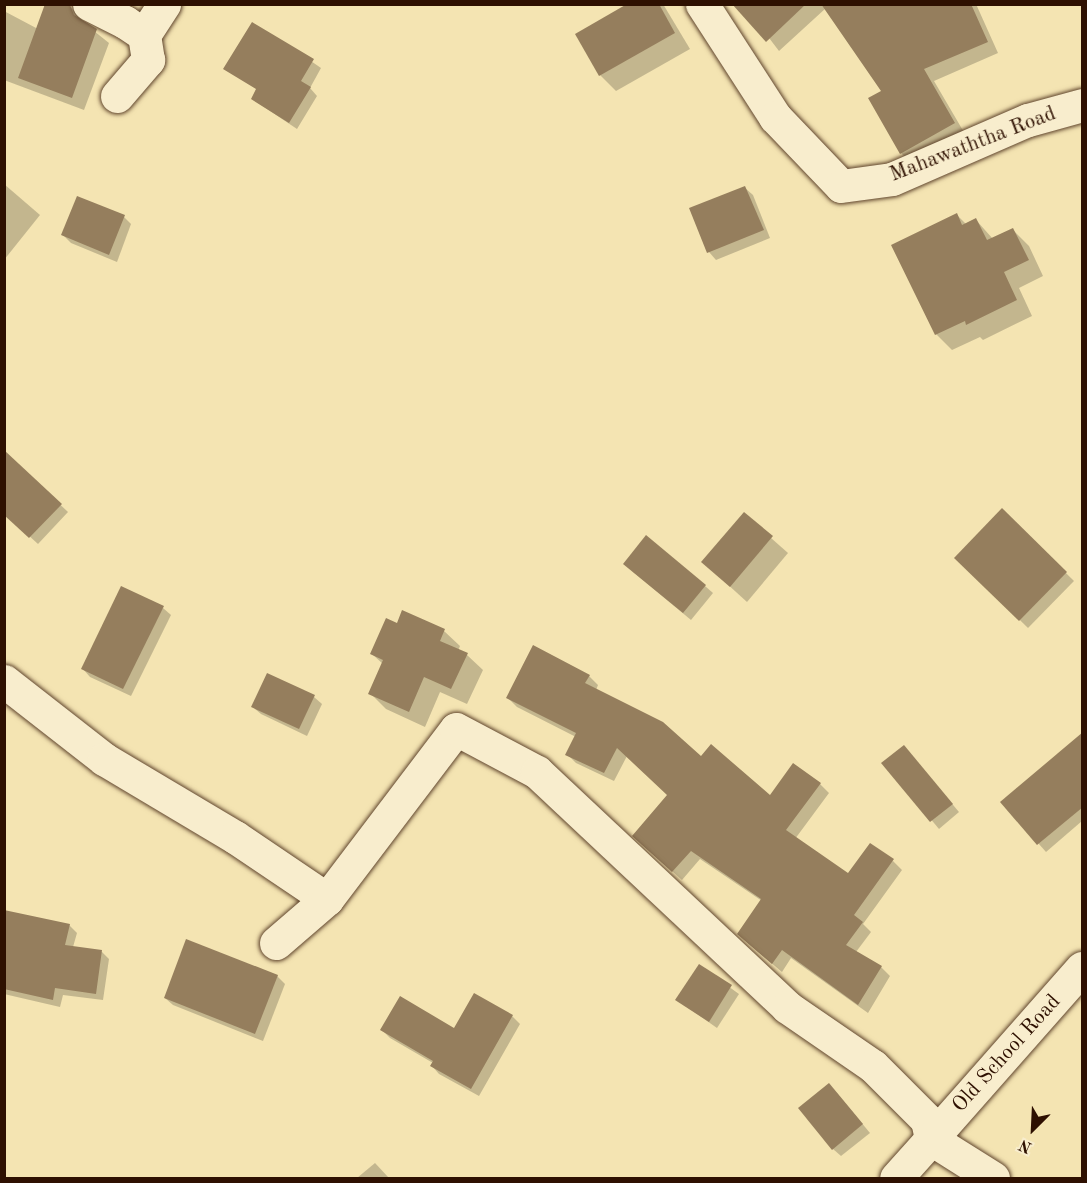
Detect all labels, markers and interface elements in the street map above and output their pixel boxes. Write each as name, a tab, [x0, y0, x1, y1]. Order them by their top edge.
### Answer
street label: Mahawaththa Road	[886, 102, 1060, 188]
street label: Old School Road	[947, 990, 1067, 1118]
north arrow	[1003, 1099, 1063, 1159]
text: N	[1017, 1136, 1035, 1155]

